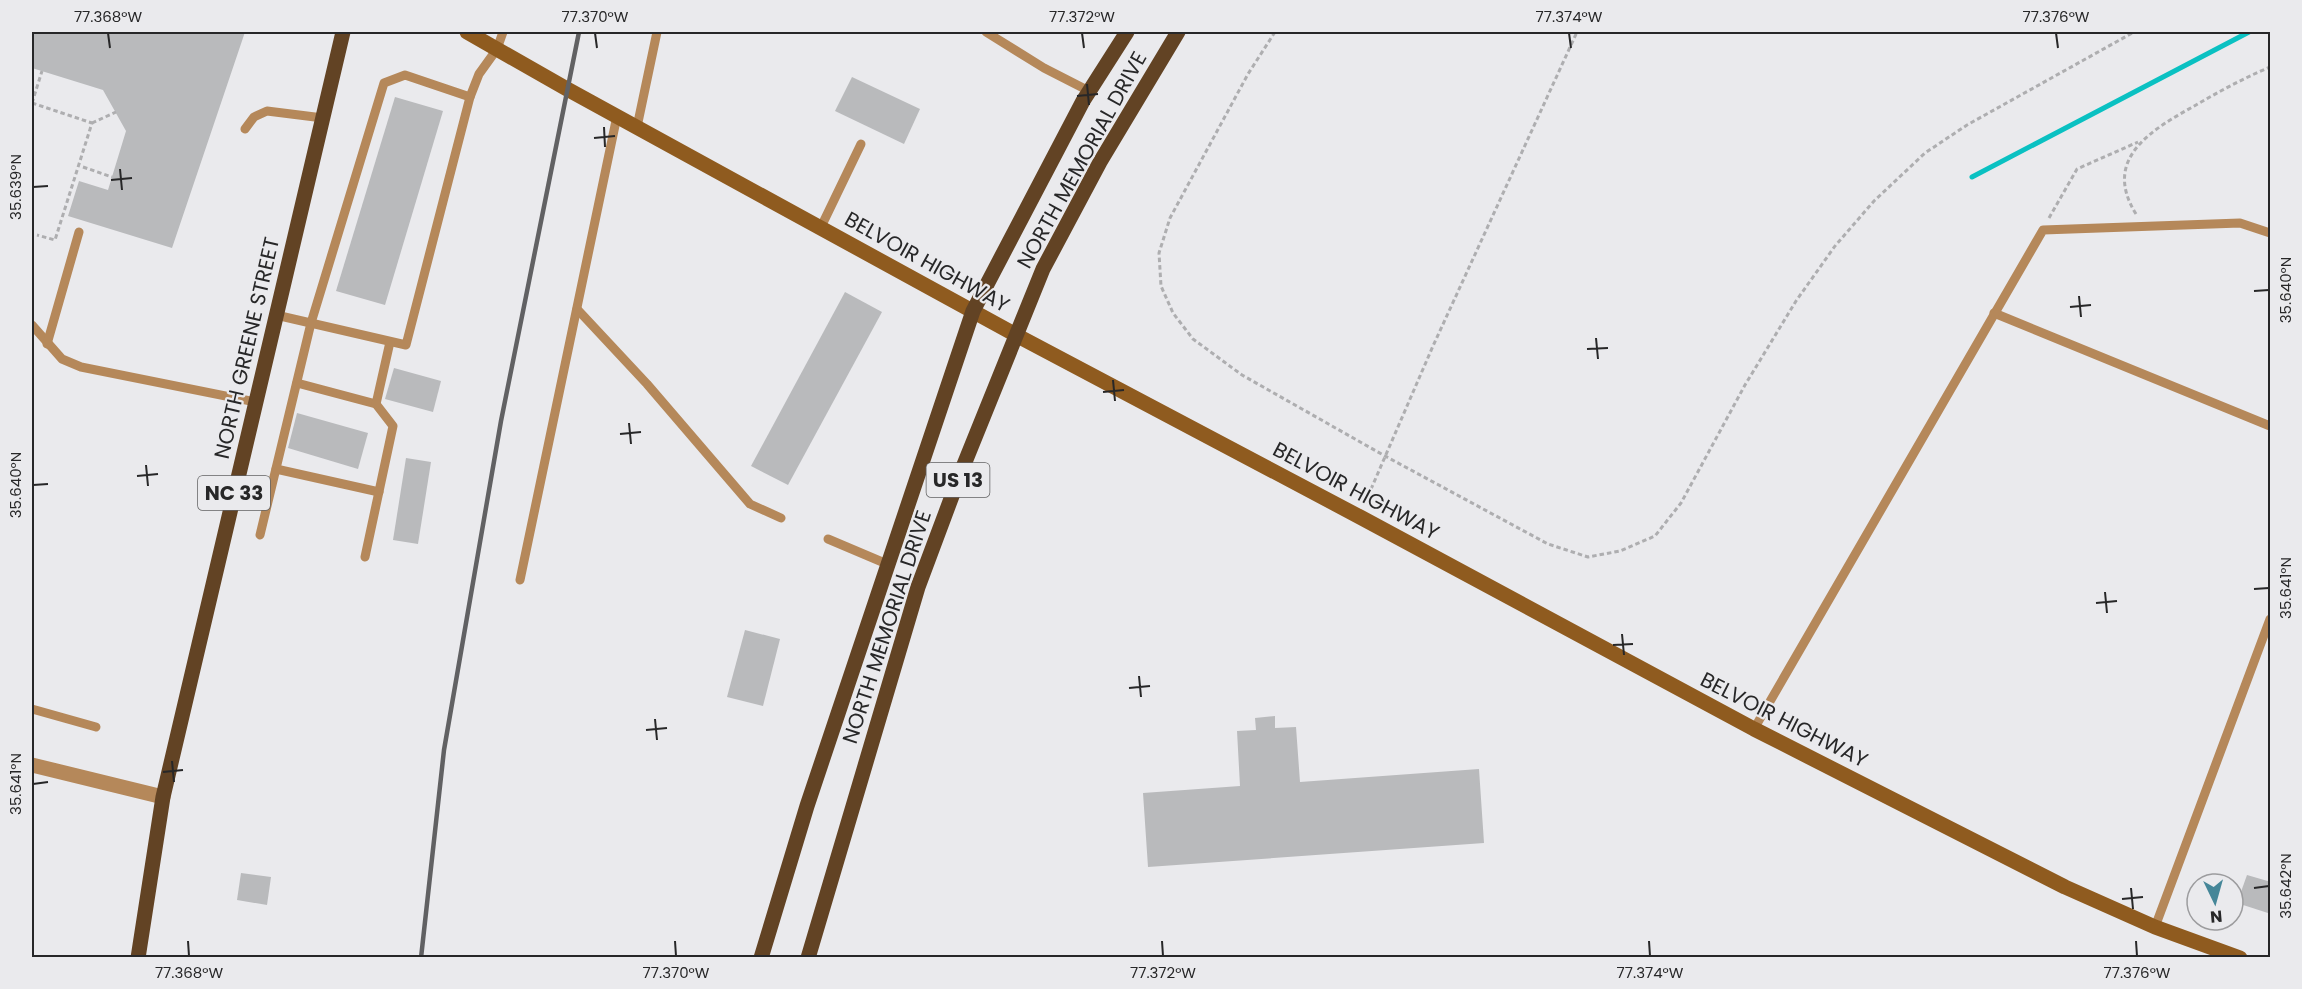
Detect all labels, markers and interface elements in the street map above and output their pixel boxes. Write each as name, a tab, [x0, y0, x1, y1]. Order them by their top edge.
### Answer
text: 77.368°W	[74, 6, 142, 27]
text: 77.370°W	[562, 6, 629, 27]
text: 77.372°W	[1049, 6, 1115, 27]
text: 77.374°W	[1536, 6, 1603, 27]
text: 77.376°W	[2023, 6, 2090, 27]
street label: NORTH MEMORIAL DRIVE	[1010, 46, 1153, 273]
text: 35.639°N	[5, 154, 26, 220]
street label: BELVOIR HIGHWAY	[840, 204, 1015, 319]
street label: NORTH GREENE STREET	[207, 234, 286, 462]
text: 35.640°N	[2275, 257, 2296, 323]
street label: BELVOIR HIGHWAY	[1268, 434, 1444, 547]
text: 35.640°N	[5, 452, 26, 518]
road number: US 13	[926, 463, 990, 497]
road number: NC 33	[198, 476, 270, 510]
street label: NORTH MEMORIAL DRIVE	[835, 507, 938, 747]
text: 35.641°N	[2275, 557, 2296, 619]
street label: BELVOIR HIGHWAY	[1695, 665, 1873, 774]
text: 35.641°N	[5, 753, 26, 815]
text: 35.642°N	[2275, 853, 2296, 919]
north arrow	[2185, 872, 2245, 932]
text: N	[2209, 904, 2223, 928]
text: 77.368°W	[155, 962, 223, 983]
text: 77.370°W	[643, 962, 710, 983]
text: 77.372°W	[1130, 962, 1196, 983]
text: 77.374°W	[1617, 962, 1684, 983]
text: 77.376°W	[2104, 962, 2171, 983]

